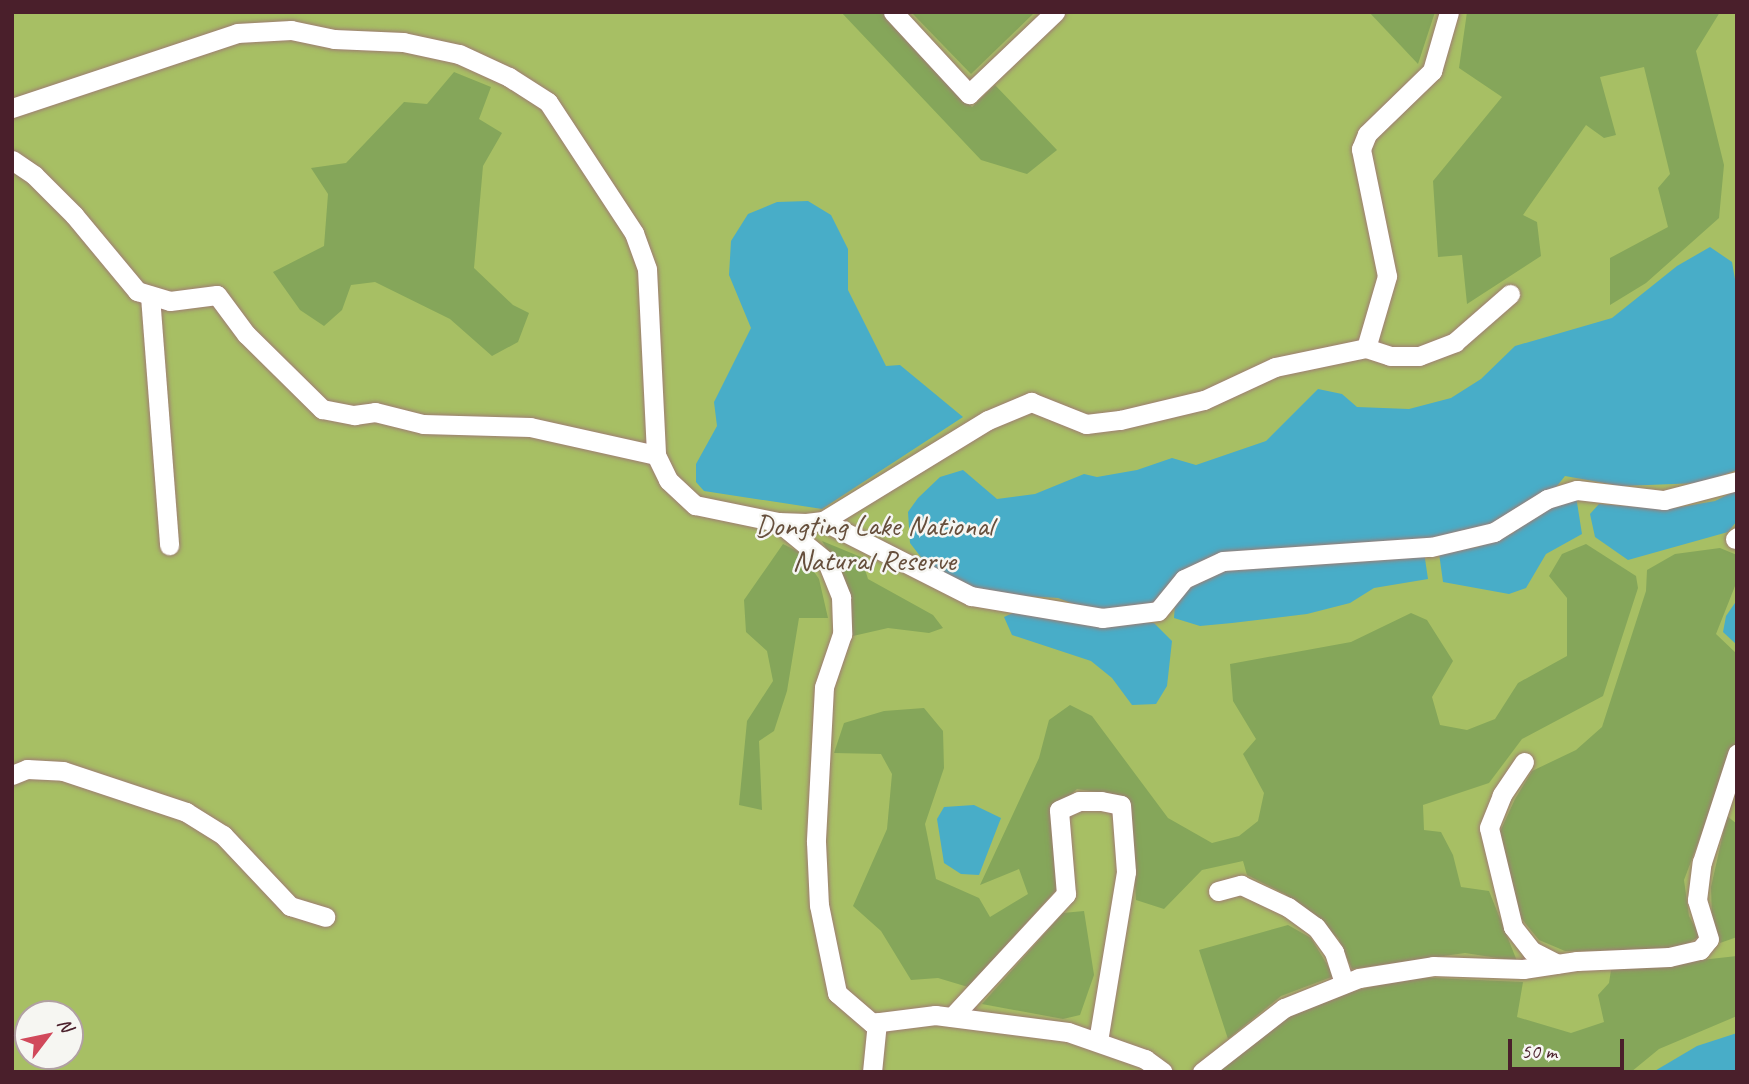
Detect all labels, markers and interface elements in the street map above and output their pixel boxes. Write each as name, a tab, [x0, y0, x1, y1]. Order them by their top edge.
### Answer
park label: Dongting Lake National Natural Reserve	[753, 507, 995, 578]
north arrow	[14, 1000, 84, 1070]
text: N	[52, 1014, 78, 1036]
scale bar	[1511, 1024, 1626, 1068]
text: 50 m	[1521, 1038, 1557, 1064]

